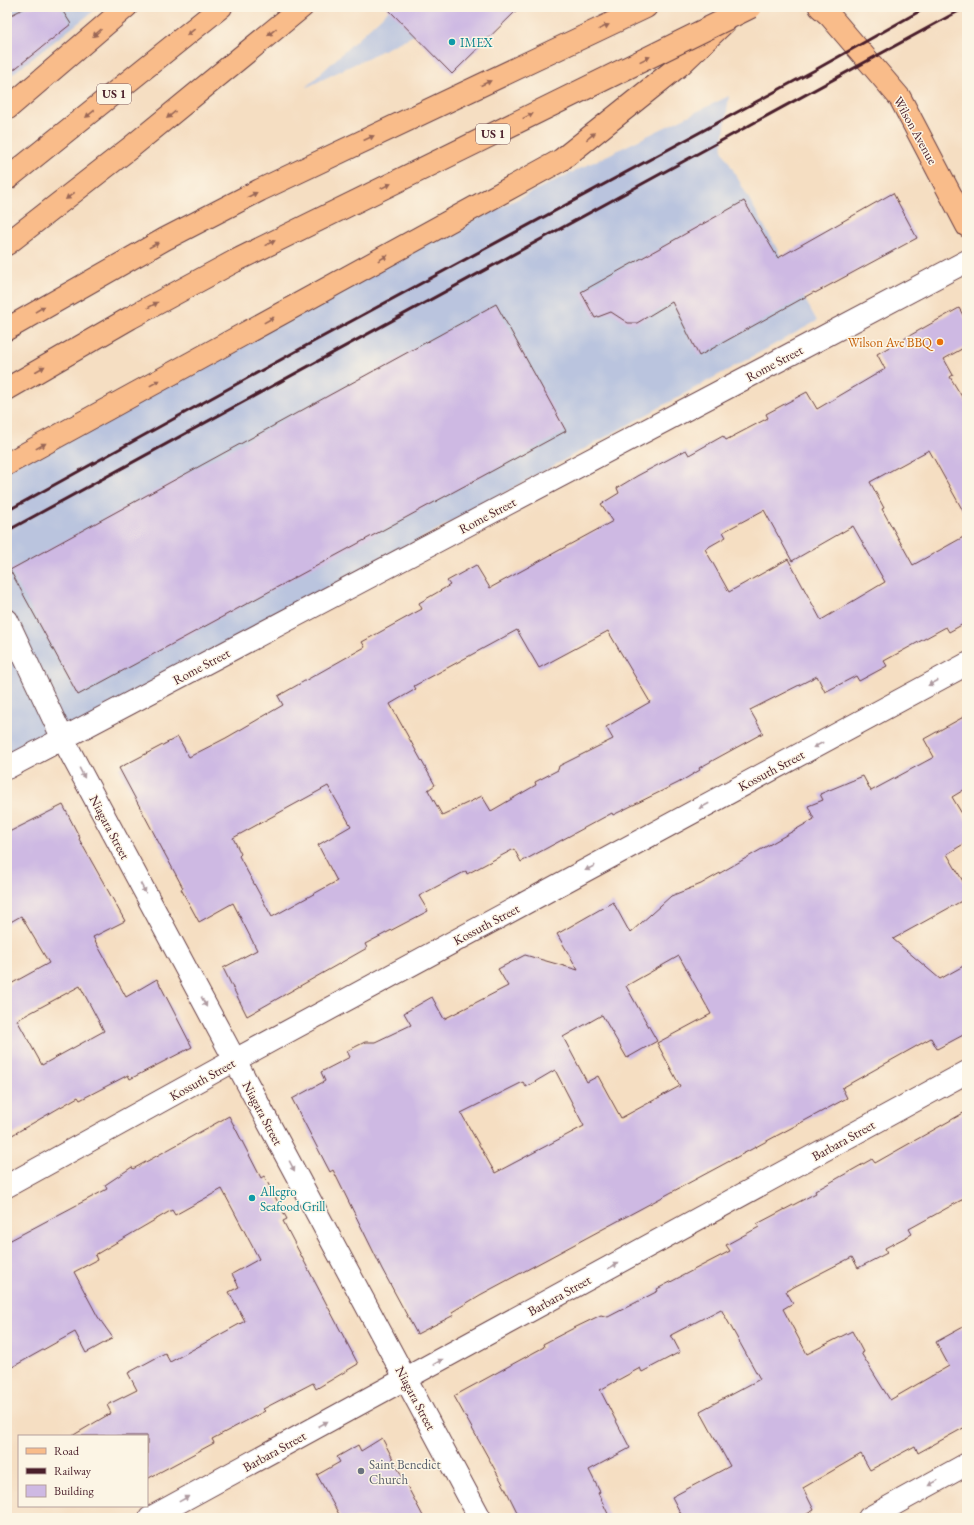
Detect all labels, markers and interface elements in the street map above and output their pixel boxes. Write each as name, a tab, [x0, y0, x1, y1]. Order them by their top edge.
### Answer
one-way arrow	[598, 24, 609, 30]
one-way arrow	[266, 27, 277, 36]
one-way arrow	[92, 28, 102, 38]
one-way arrow	[185, 28, 196, 37]
place label: IMEX	[460, 34, 493, 51]
marker: IMEX	[447, 37, 457, 47]
one-way arrow	[639, 56, 651, 62]
one-way arrow	[480, 80, 492, 86]
road number: US 1	[97, 84, 131, 104]
street label: Wilson Avenue	[890, 93, 941, 167]
one-way arrow	[84, 109, 95, 118]
one-way arrow	[166, 110, 177, 119]
one-way arrow	[523, 113, 534, 119]
road number: US 1	[476, 124, 510, 144]
one-way arrow	[586, 131, 597, 140]
one-way arrow	[363, 135, 374, 141]
one-way arrow	[381, 183, 392, 189]
one-way arrow	[64, 191, 75, 200]
one-way arrow	[246, 192, 257, 198]
one-way arrow	[264, 240, 275, 246]
one-way arrow	[148, 241, 159, 248]
one-way arrow	[377, 254, 389, 261]
one-way arrow	[147, 301, 159, 308]
one-way arrow	[35, 306, 46, 313]
one-way arrow	[263, 317, 275, 324]
place label: Wilson Ave BBQ	[848, 334, 934, 351]
marker: Wilson Ave BBQ	[935, 337, 945, 347]
street label: Rome Street	[743, 341, 806, 386]
one-way arrow	[34, 366, 46, 373]
one-way arrow	[149, 380, 161, 386]
one-way arrow	[35, 442, 47, 449]
street label: Rome Street	[456, 493, 519, 538]
street label: Rome Street	[170, 644, 233, 689]
one-way arrow	[927, 679, 939, 686]
one-way arrow	[813, 741, 824, 748]
street label: Kossuth Street	[735, 746, 807, 795]
one-way arrow	[78, 767, 85, 779]
street label: Niagara Street	[86, 792, 134, 862]
one-way arrow	[698, 803, 710, 810]
one-way arrow	[584, 865, 596, 872]
one-way arrow	[140, 882, 146, 894]
street label: Kossuth Street	[450, 900, 522, 949]
one-way arrow	[201, 997, 208, 1008]
street label: Kossuth Street	[166, 1054, 238, 1104]
street label: Niagara Street	[239, 1078, 287, 1148]
street label: Barbara Street	[809, 1116, 878, 1165]
one-way arrow	[289, 1161, 295, 1172]
place label: Allegro Seafood Grill	[259, 1183, 325, 1215]
marker: Allegro Seafood Grill	[247, 1193, 257, 1203]
one-way arrow	[607, 1262, 619, 1269]
street label: Barbara Street	[525, 1271, 594, 1320]
one-way arrow	[432, 1359, 443, 1365]
street label: Niagara Street	[392, 1363, 440, 1433]
one-way arrow	[317, 1421, 329, 1427]
street label: Barbara Street	[240, 1427, 309, 1476]
legend	[18, 1435, 148, 1507]
text: Road	[54, 1443, 80, 1459]
place label: Saint Benedict Church	[369, 1456, 441, 1488]
text: Railway	[54, 1463, 92, 1479]
marker: Saint Benedict Church	[356, 1466, 366, 1476]
one-way arrow	[927, 1480, 939, 1486]
text: Building	[54, 1483, 95, 1499]
one-way arrow	[179, 1496, 190, 1503]

